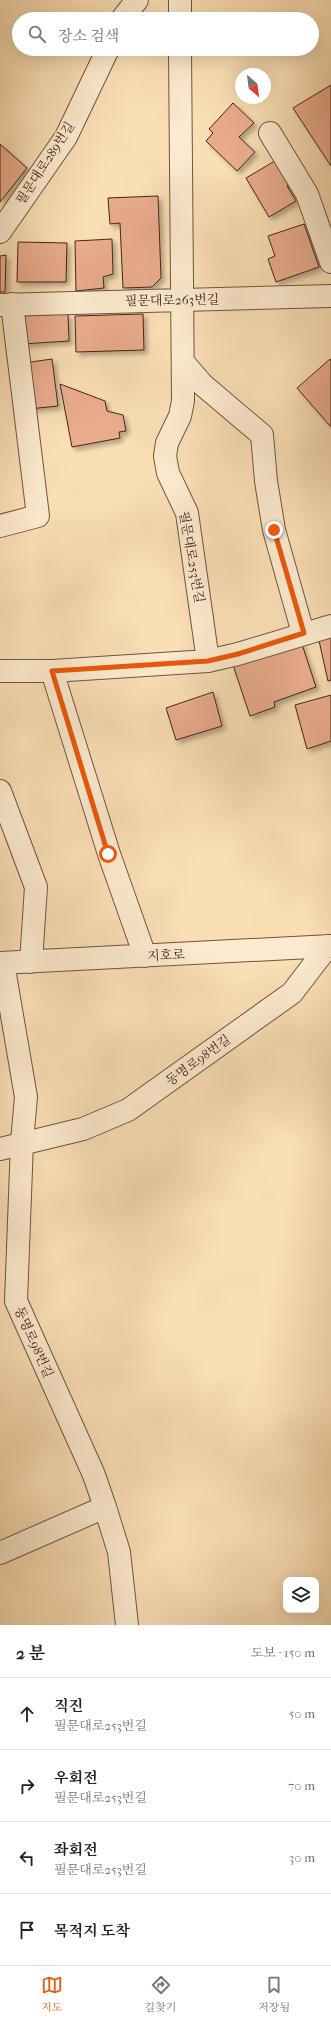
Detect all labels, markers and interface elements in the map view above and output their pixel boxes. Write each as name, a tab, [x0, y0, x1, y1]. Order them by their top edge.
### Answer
search box	[12, 12, 319, 56]
icon: search	[26, 23, 48, 45]
text: 장소 검색	[58, 27, 119, 45]
north arrow	[235, 68, 271, 104]
street label: 필문대로289번길	[13, 119, 77, 207]
street label: 필문대로263번길	[125, 292, 219, 308]
street label: 필문대로253번길	[177, 510, 207, 604]
route end	[265, 521, 283, 539]
route start	[99, 845, 117, 863]
street label: 지호로	[147, 947, 186, 963]
street label: 동명로98번길	[163, 1032, 233, 1088]
street label: 동명로98번길	[12, 1304, 56, 1380]
map controls	[283, 1577, 319, 1613]
button: layers	[283, 1577, 319, 1613]
text: 2 분	[16, 1643, 45, 1663]
text: 도보 · 150 m	[251, 1645, 315, 1660]
text: 직진	[54, 1697, 83, 1715]
icon: ahead	[16, 1703, 38, 1725]
text: 50 m	[289, 1706, 315, 1721]
text: 필문대로253번길	[54, 1718, 147, 1733]
text: 우회전	[54, 1769, 97, 1787]
icon: right	[16, 1775, 38, 1797]
text: 70 m	[288, 1778, 315, 1793]
text: 필문대로253번길	[54, 1790, 147, 1805]
text: 좌회전	[54, 1841, 97, 1859]
icon: left	[16, 1847, 38, 1869]
text: 30 m	[289, 1850, 315, 1865]
text: 필문대로253번길	[54, 1862, 147, 1877]
icon: arrive	[16, 1919, 38, 1941]
text: 목적지 도착	[54, 1922, 130, 1940]
tab: 지도	[41, 1974, 63, 2014]
tab: 길찾기	[145, 1974, 176, 2014]
tab: 저장됨	[258, 1974, 290, 2014]

